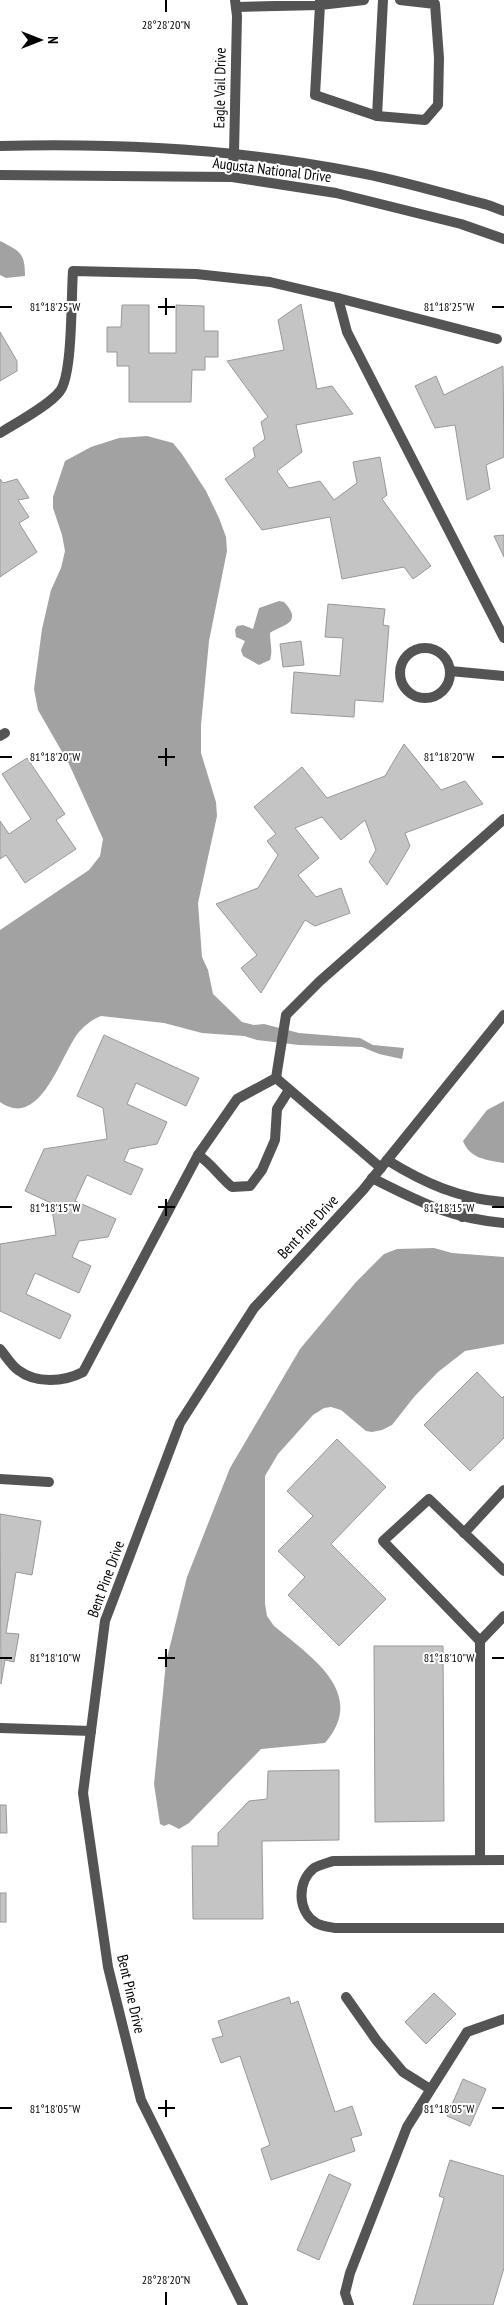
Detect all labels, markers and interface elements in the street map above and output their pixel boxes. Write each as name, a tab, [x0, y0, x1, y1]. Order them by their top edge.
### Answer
north arrow	[15, 15, 65, 65]
text: 28°28'20"N	[142, 17, 190, 32]
text: N	[44, 36, 62, 44]
street label: Eagle Vail Drive	[209, 47, 230, 129]
street label: Augusta National Drive	[212, 153, 332, 186]
text: 81°18'25"W	[30, 299, 80, 314]
text: 81°18'25"W	[424, 299, 474, 314]
text: 81°18'20"W	[30, 749, 80, 764]
text: 81°18'20"W	[424, 749, 474, 764]
street label: Bent Pine Drive	[273, 1191, 342, 1263]
text: 81°18'15"W	[30, 1200, 80, 1215]
text: 81°18'15"W	[424, 1200, 474, 1215]
street label: Bent Pine Drive	[83, 1538, 128, 1620]
text: 81°18'10"W	[30, 1650, 80, 1665]
text: 81°18'10"W	[424, 1650, 474, 1665]
street label: Bent Pine Drive	[113, 1953, 150, 2035]
text: 81°18'05"W	[30, 2101, 80, 2116]
text: 81°18'05"W	[424, 2101, 474, 2116]
text: 28°28'20"N	[142, 2272, 190, 2287]

